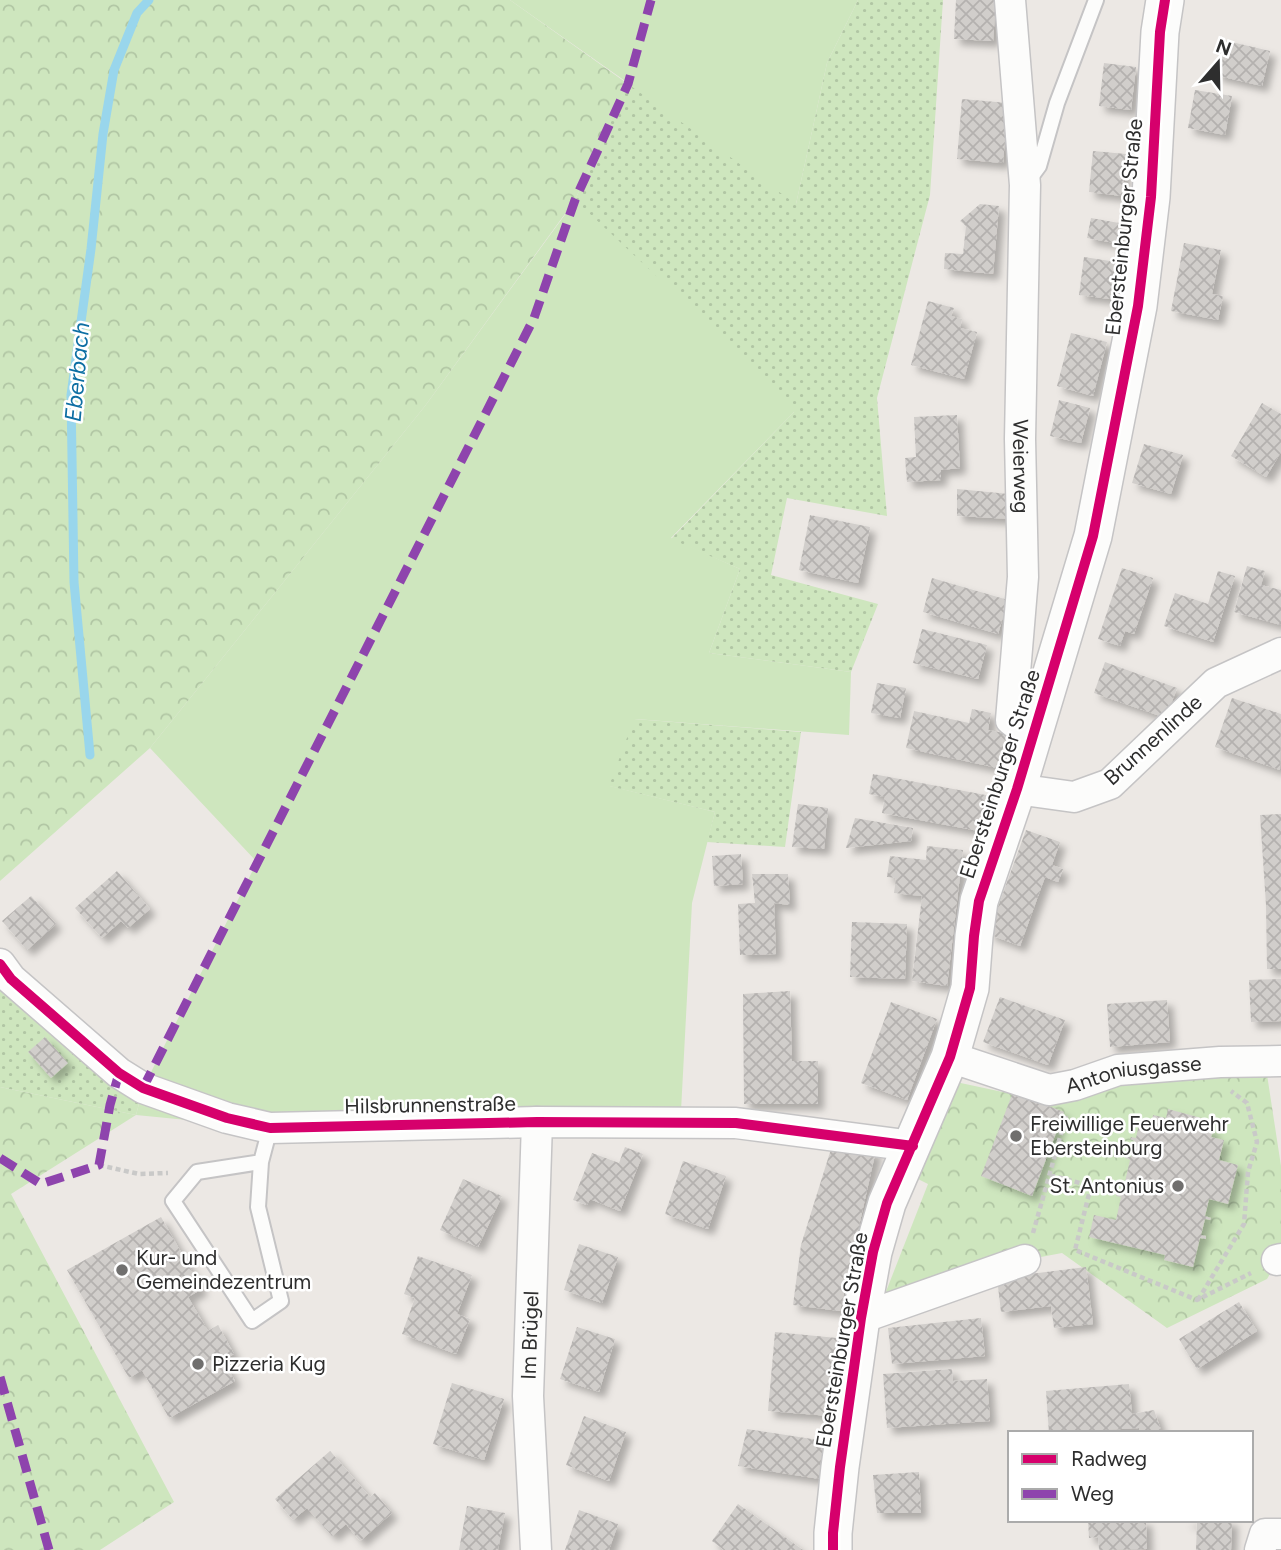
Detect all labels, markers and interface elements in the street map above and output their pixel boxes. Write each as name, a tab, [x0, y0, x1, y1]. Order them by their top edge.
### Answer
north arrow	[1183, 28, 1253, 98]
text: N	[1213, 34, 1234, 61]
street label: Ebersteinburger Straße	[1100, 117, 1147, 337]
water label: Eberbach	[59, 321, 95, 423]
street label: Weierweg	[1008, 419, 1035, 514]
street label: Ebersteinburger Straße	[954, 666, 1045, 881]
street label: Brunnenlinde	[1099, 689, 1207, 790]
street label: Antoniusgasse	[1064, 1050, 1202, 1098]
street label: Hilsbrunnenstraße	[344, 1091, 516, 1118]
place label: Freiwillige Feuerwehr Ebersteinburg	[1030, 1111, 1229, 1160]
marker: Freiwillige Feuerwehr Ebersteinburg	[1008, 1128, 1024, 1144]
place label: St. Antonius	[1050, 1173, 1164, 1198]
marker: St. Antonius	[1170, 1178, 1186, 1194]
street label: Ebersteinburger Straße	[810, 1230, 873, 1450]
place label: Kur- und Gemeindezentrum	[136, 1245, 311, 1294]
marker: Kur- und Gemeindezentrum	[114, 1262, 130, 1278]
street label: Im Brügel	[516, 1290, 543, 1380]
place label: Pizzeria Kug	[212, 1351, 326, 1376]
marker: Pizzeria Kug	[190, 1356, 206, 1372]
legend	[1008, 1431, 1253, 1522]
text: Radweg	[1071, 1446, 1147, 1471]
text: Weg	[1071, 1481, 1114, 1506]

